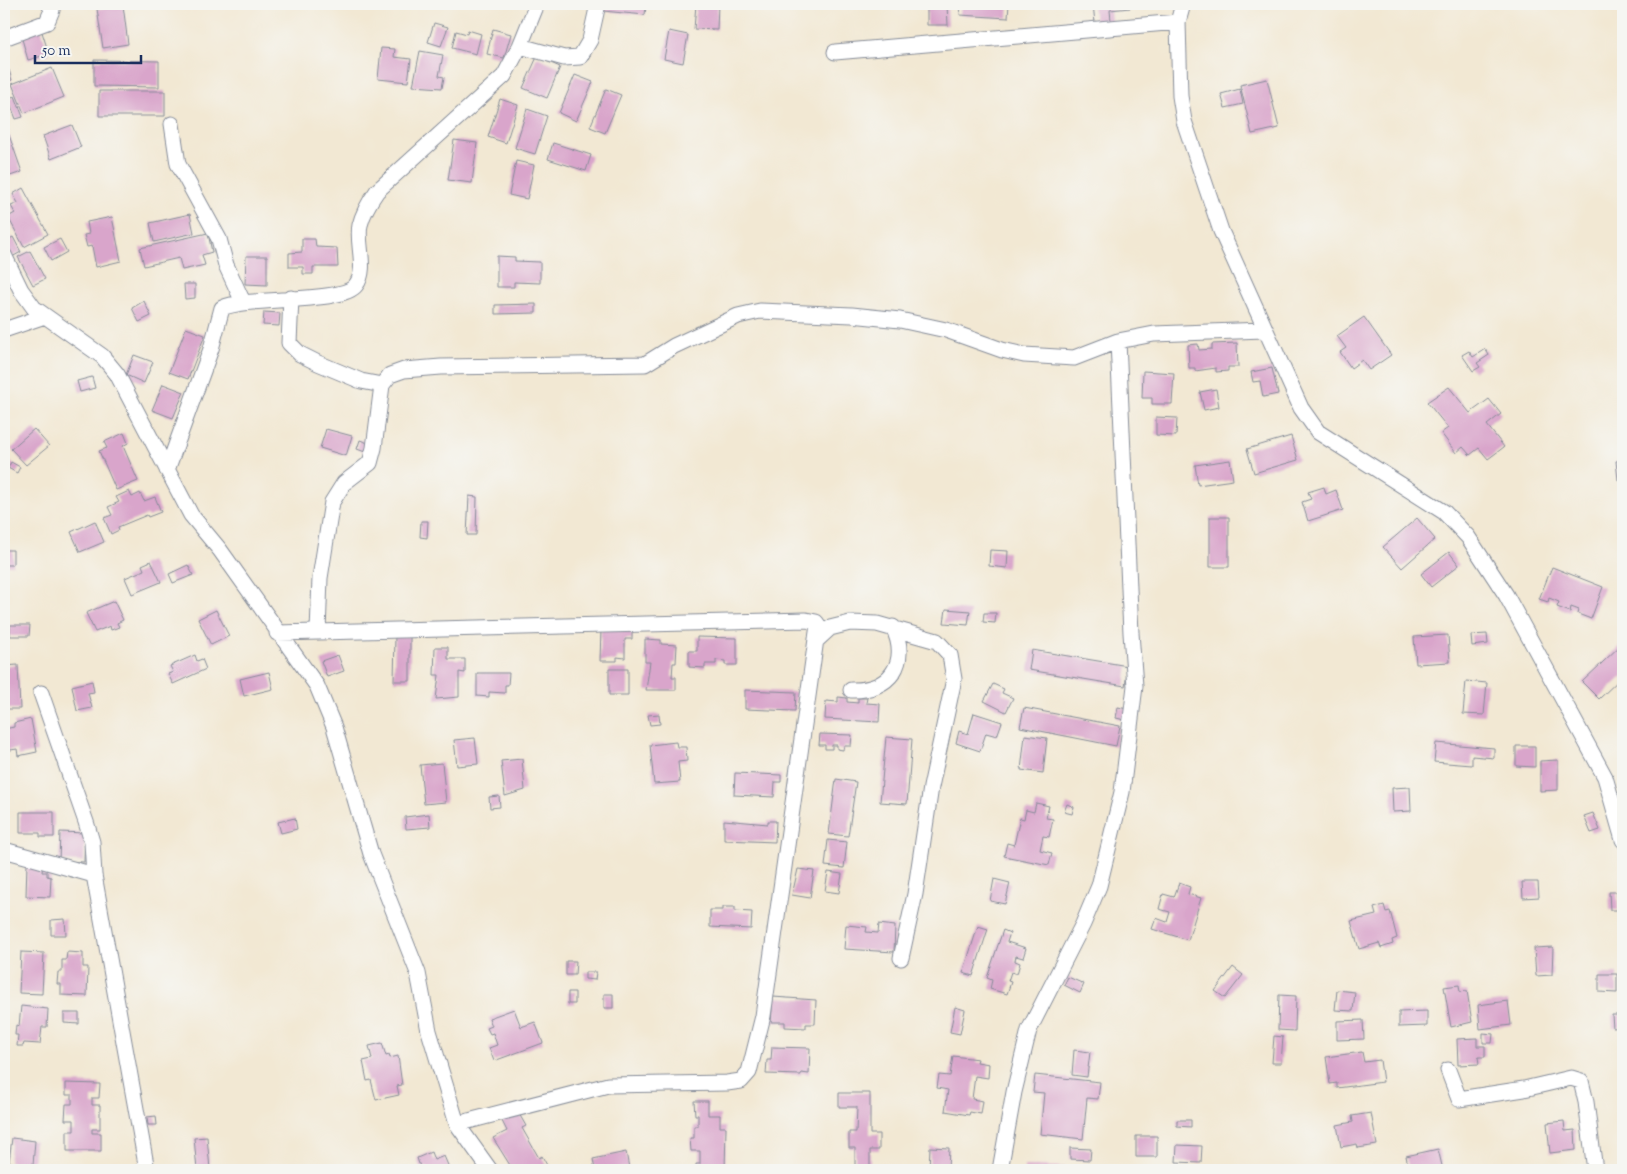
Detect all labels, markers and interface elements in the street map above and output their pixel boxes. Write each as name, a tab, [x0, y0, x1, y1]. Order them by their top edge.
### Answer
scale bar	[35, 32, 141, 64]
text: 50 m	[41, 41, 71, 62]

